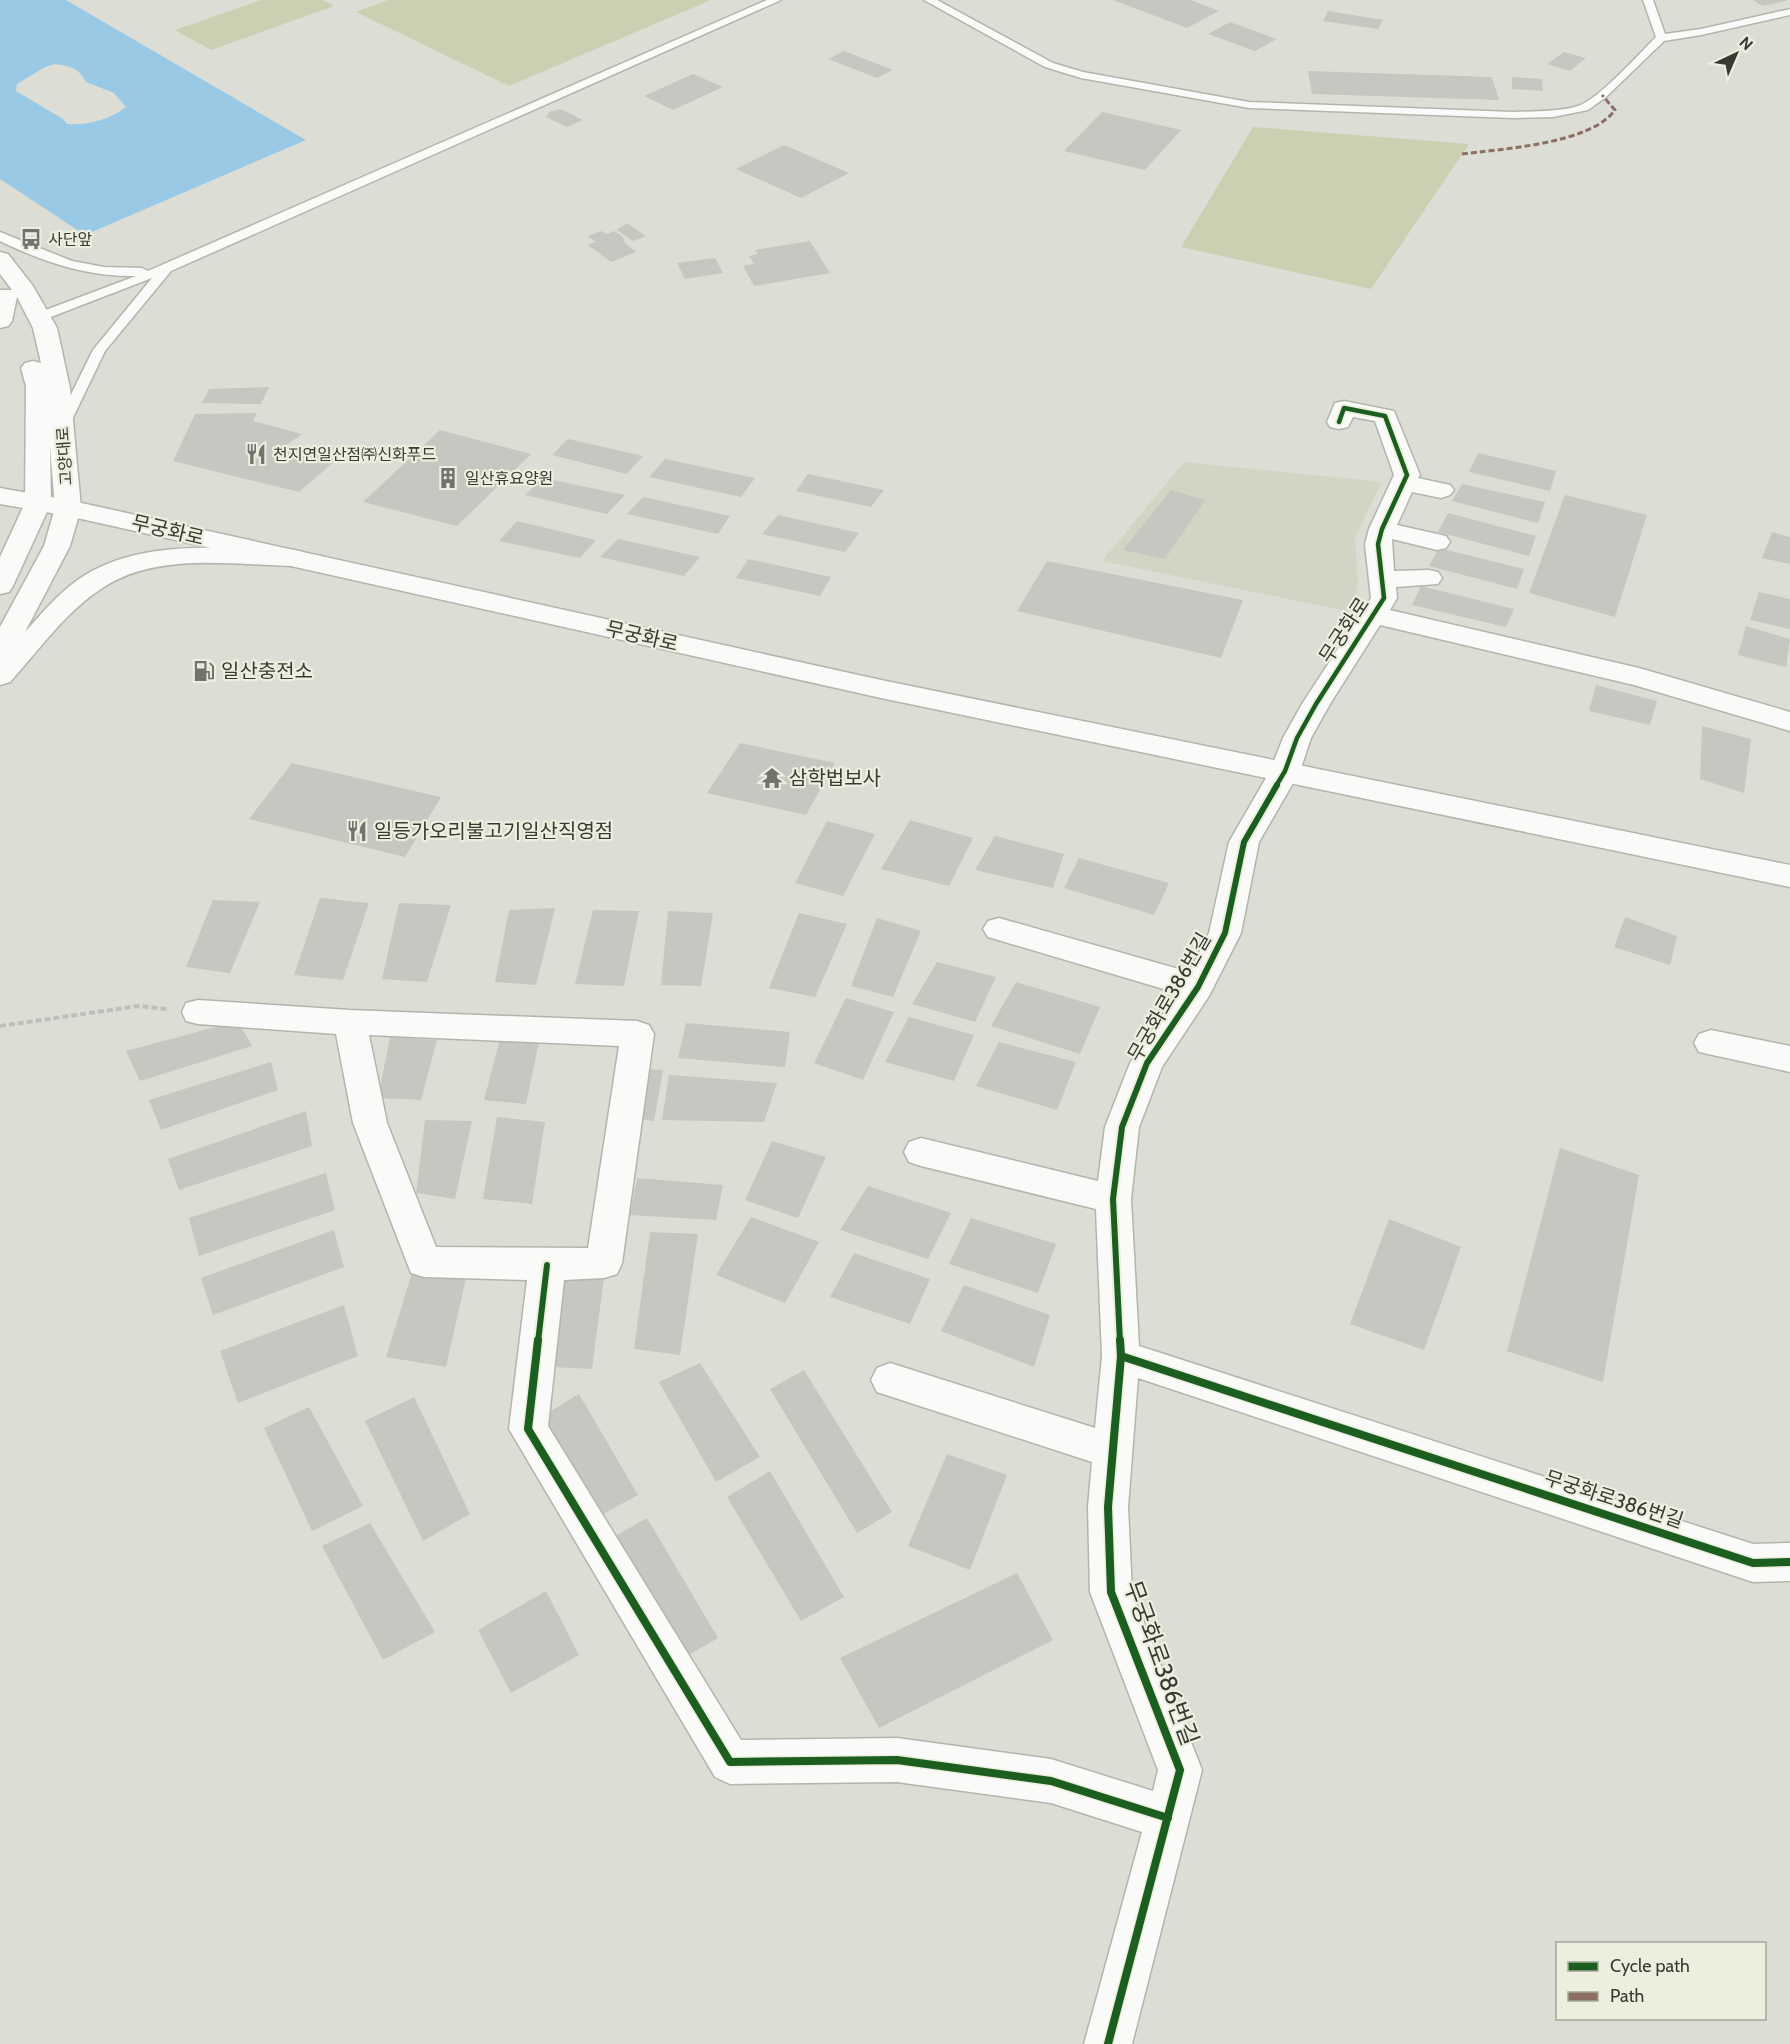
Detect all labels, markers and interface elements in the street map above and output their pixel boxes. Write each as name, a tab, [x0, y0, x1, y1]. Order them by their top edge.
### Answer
north arrow	[1706, 24, 1766, 84]
text: N	[1735, 33, 1757, 54]
bus stop icon: 사단앞	[19, 227, 43, 251]
place label: 사단앞	[48, 230, 92, 249]
street label: 고양대로	[53, 426, 76, 486]
restaurant icon: 천지연일산점㈜신화푸드	[244, 442, 268, 466]
place label: 천지연일산점㈜신화푸드	[273, 445, 436, 464]
building icon: 일산휴요양원	[436, 466, 460, 490]
place label: 일산휴요양원	[465, 469, 553, 488]
street label: 무궁화로	[129, 510, 207, 550]
street label: 무궁화로	[1314, 593, 1374, 667]
street label: 무궁화로	[603, 616, 681, 656]
fuel station icon: 일산충전소	[192, 659, 216, 683]
place label: 일산충전소	[221, 659, 313, 683]
temple icon: 삼학법보사	[760, 766, 784, 790]
place label: 삼학법보사	[789, 766, 881, 790]
restaurant icon: 일등가오리불고기일산직영점	[345, 819, 369, 843]
place label: 일등가오리불고기일산직영점	[374, 819, 613, 843]
street label: 무궁화로386번길	[1122, 928, 1216, 1066]
street label: 무궁화로386번길	[1541, 1465, 1687, 1533]
street label: 무궁화로386번길	[1118, 1576, 1205, 1749]
legend	[1556, 1942, 1766, 2020]
text: Cycle path	[1610, 1955, 1690, 1977]
text: Path	[1610, 1985, 1644, 2007]

